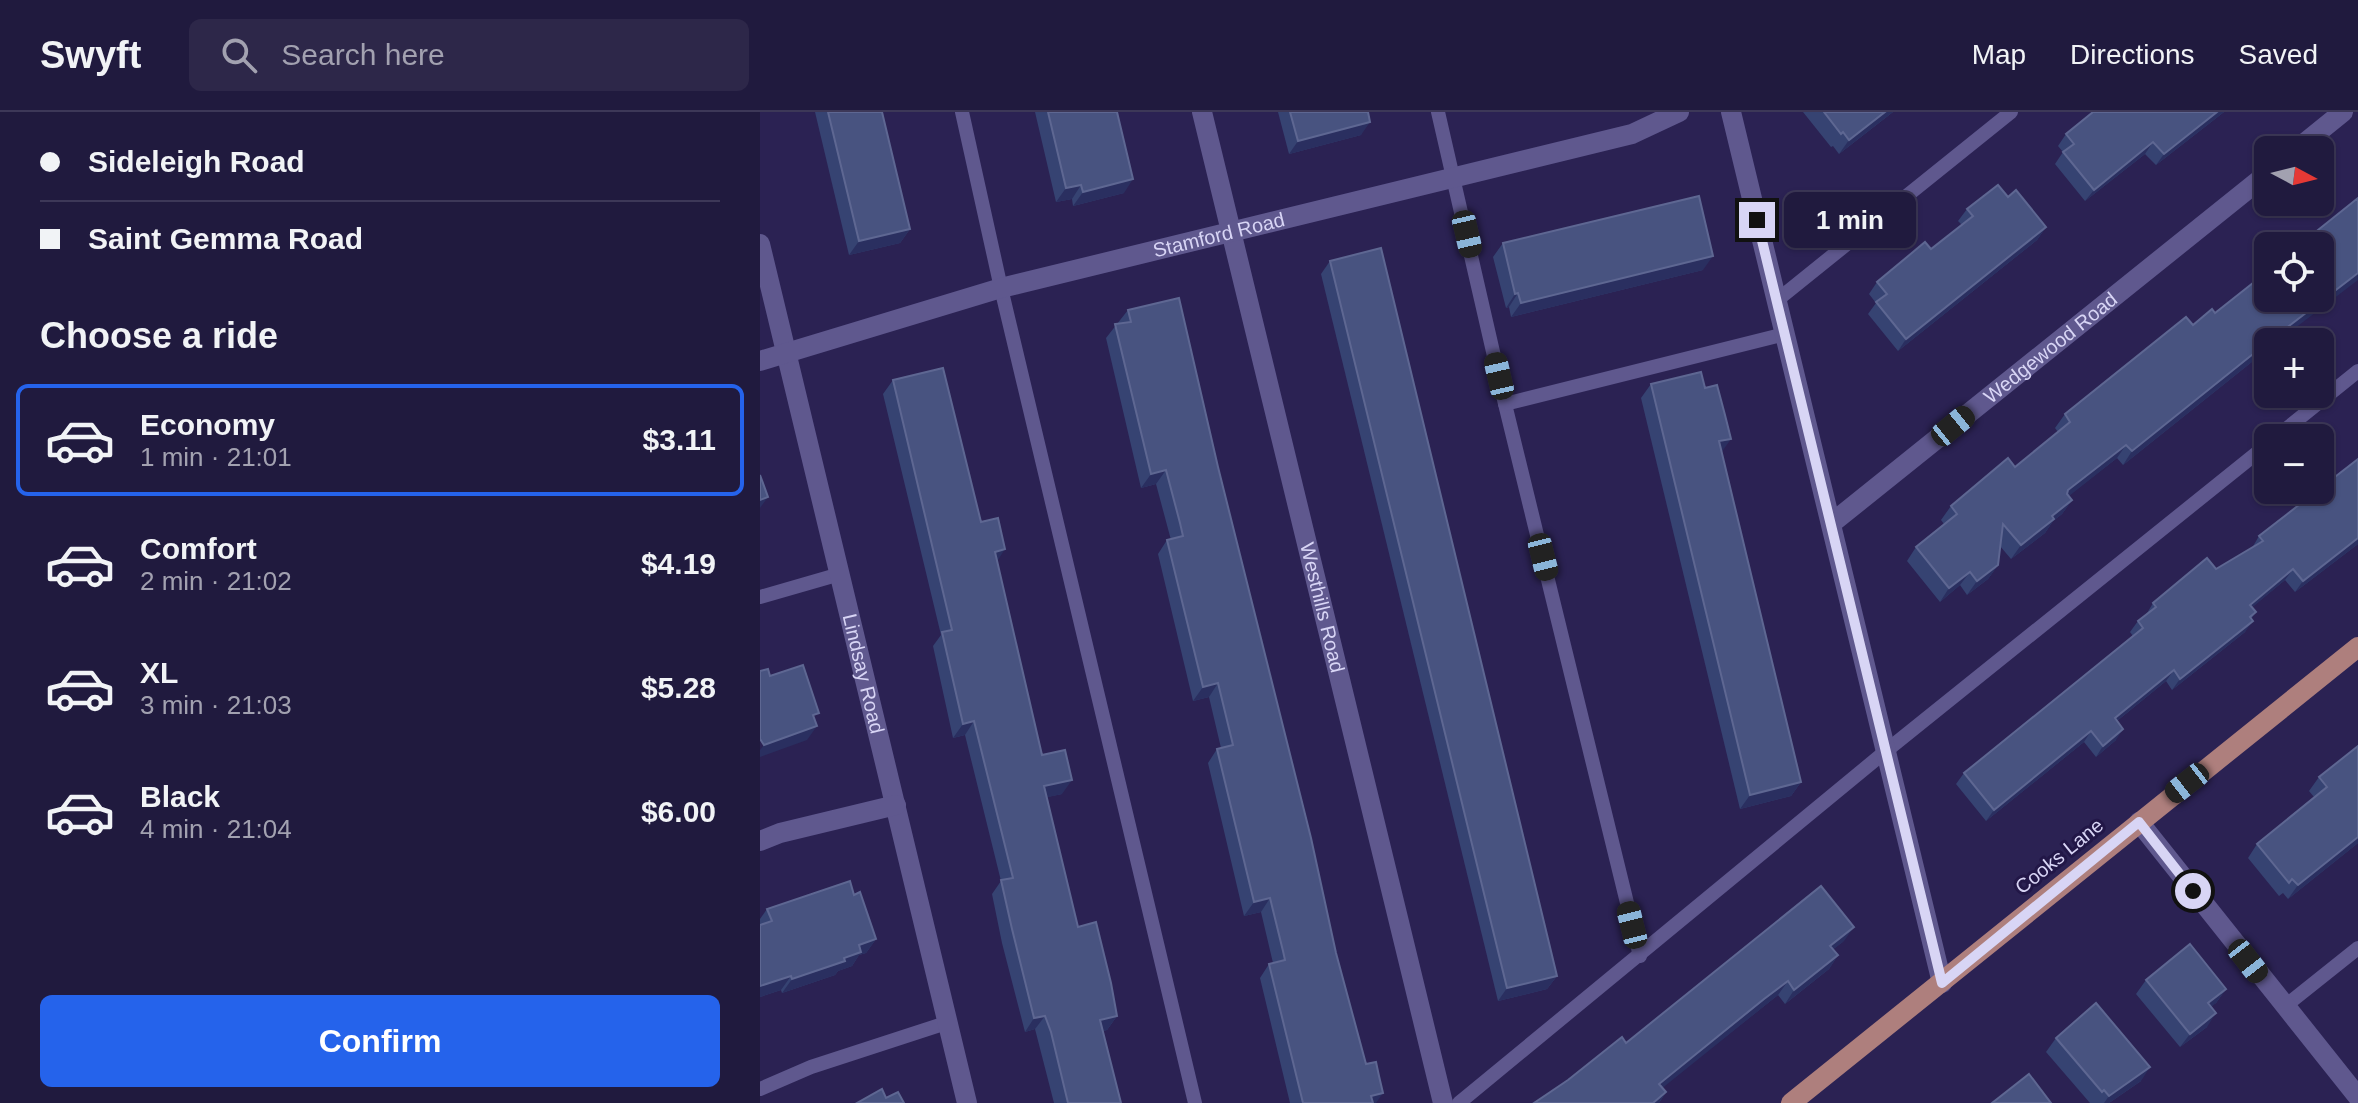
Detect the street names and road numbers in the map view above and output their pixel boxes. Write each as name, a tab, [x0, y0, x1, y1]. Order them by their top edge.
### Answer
street label: Stamford Road	[1151, 208, 1287, 261]
street label: Wedgewood Road	[1979, 288, 2121, 408]
street label: Westhills Road	[1296, 540, 1349, 675]
street label: Lindsay Road	[839, 612, 889, 736]
street label: Cooks Lane	[2011, 814, 2107, 898]

